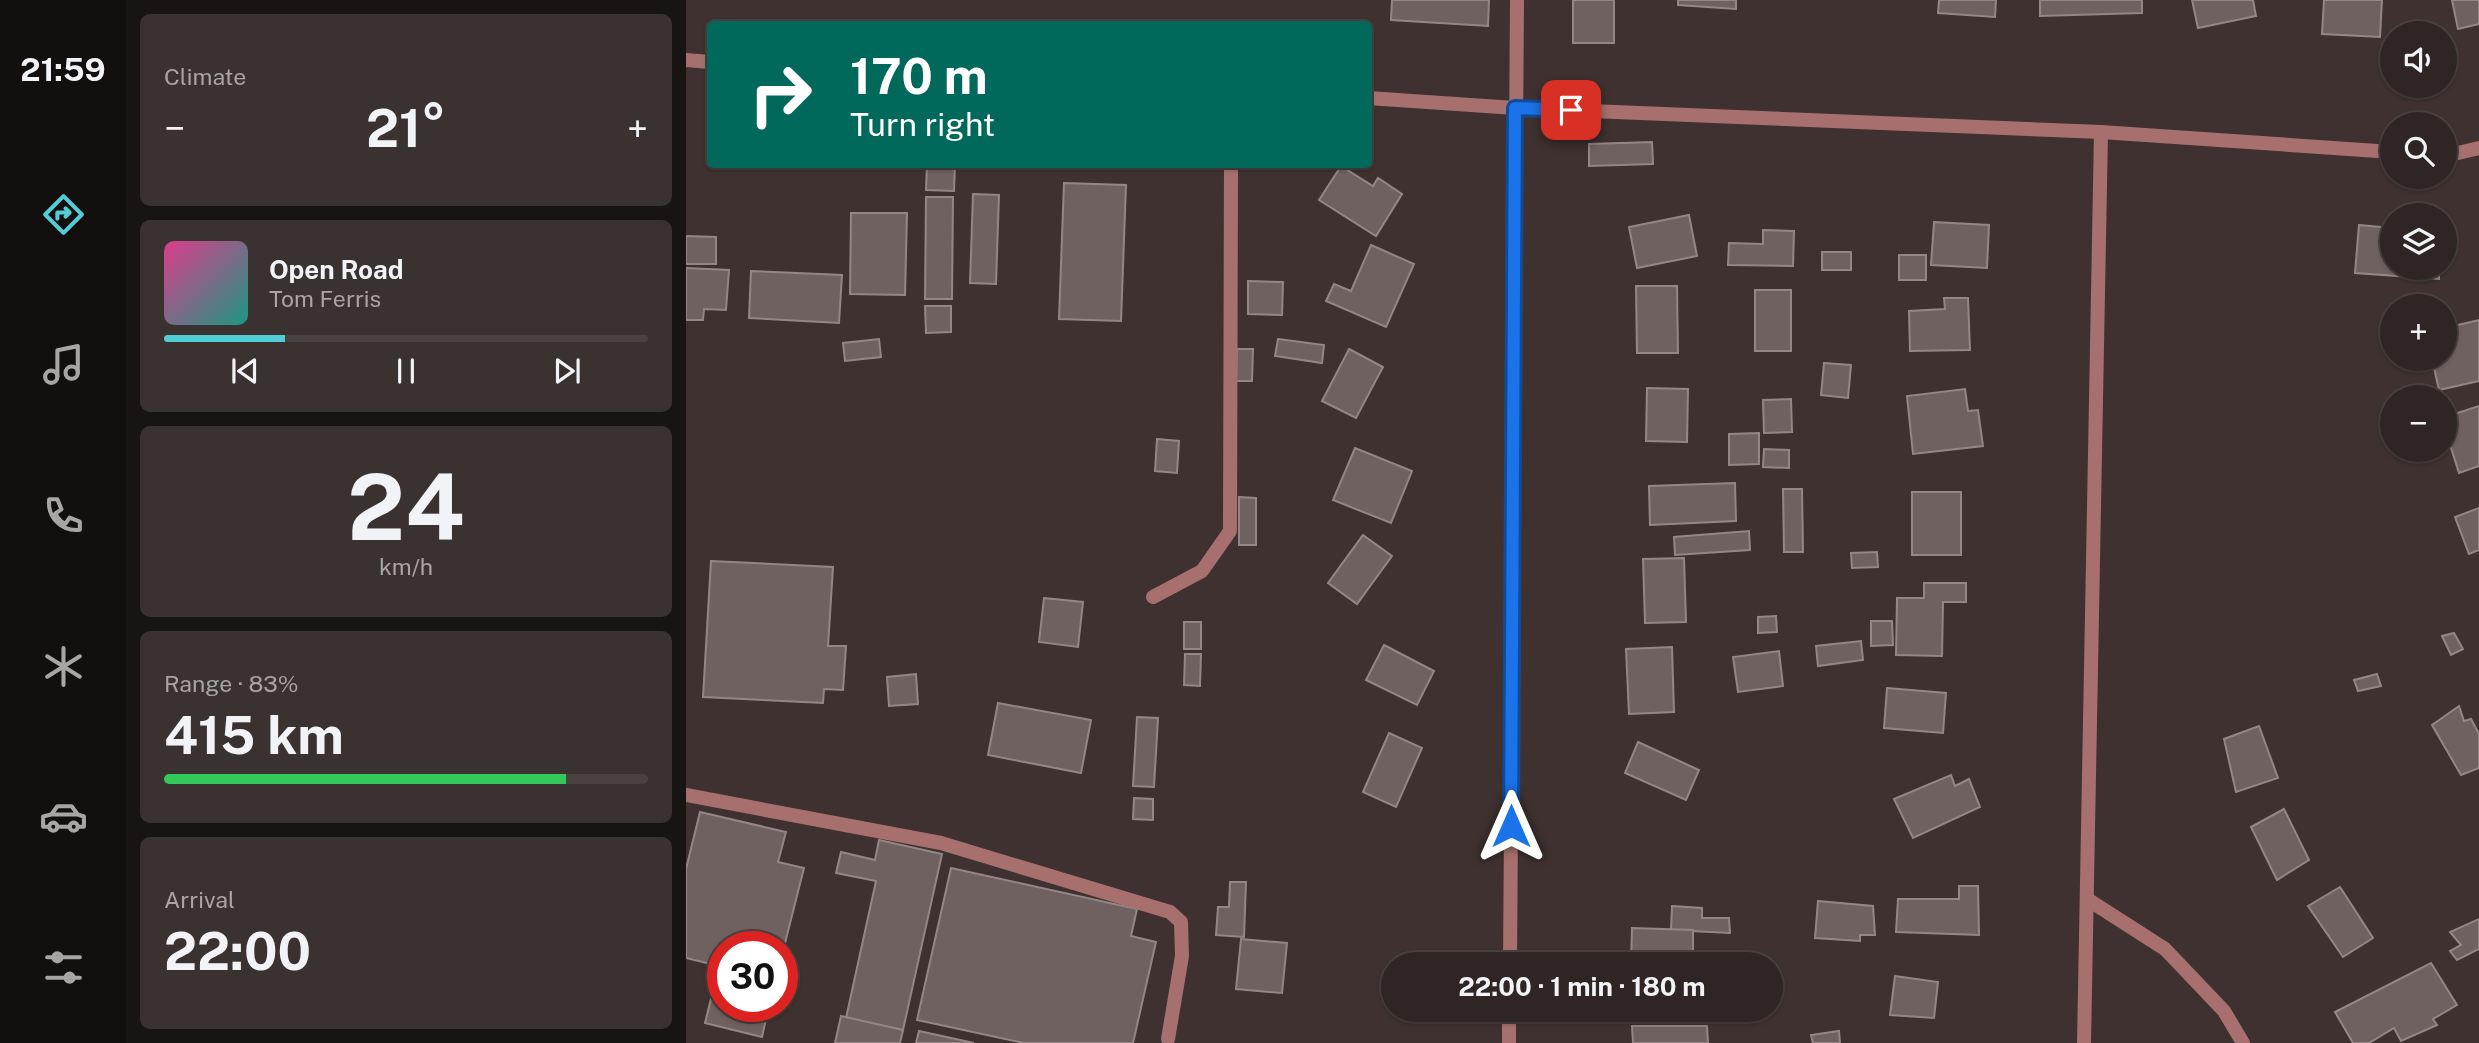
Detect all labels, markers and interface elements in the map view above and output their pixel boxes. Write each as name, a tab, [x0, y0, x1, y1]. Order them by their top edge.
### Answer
map controls	[2380, 21, 2457, 462]
button: sound	[2380, 21, 2457, 98]
text: 170 m	[850, 47, 988, 105]
icon: right	[735, 49, 826, 140]
text: 21:59	[20, 51, 106, 88]
text: Climate	[164, 63, 246, 90]
pin	[1541, 80, 1601, 140]
icon: arrive	[1552, 91, 1590, 129]
text: 21°	[366, 98, 446, 159]
text: −	[164, 106, 185, 151]
text: +	[627, 106, 648, 151]
text: Turn right	[850, 106, 995, 143]
button: search	[2380, 112, 2457, 189]
icon: directions	[39, 190, 88, 239]
button: layers	[2380, 203, 2457, 280]
text: Open Road	[269, 254, 404, 285]
text: Tom Ferris	[269, 285, 381, 312]
button: +	[2380, 294, 2457, 371]
icon: music	[39, 340, 88, 389]
icon: previous	[226, 352, 264, 390]
icon: pause	[387, 352, 425, 390]
icon: next	[548, 352, 586, 390]
button: −	[2380, 385, 2457, 462]
text: 24	[347, 454, 465, 560]
icon: phone	[39, 491, 88, 540]
text: km/h	[379, 553, 433, 580]
icon: climate	[39, 642, 88, 691]
text: Range · 83%	[164, 670, 298, 697]
text: 415 km	[164, 705, 344, 766]
position arrow	[1474, 789, 1548, 863]
icon: car	[39, 792, 88, 841]
text: Arrival	[164, 886, 235, 913]
text: 22:00	[164, 921, 311, 982]
speed limit sign: 30	[707, 931, 798, 1022]
icon: filters	[39, 943, 88, 992]
text: 22:00 · 1 min · 180 m	[1458, 971, 1706, 1002]

